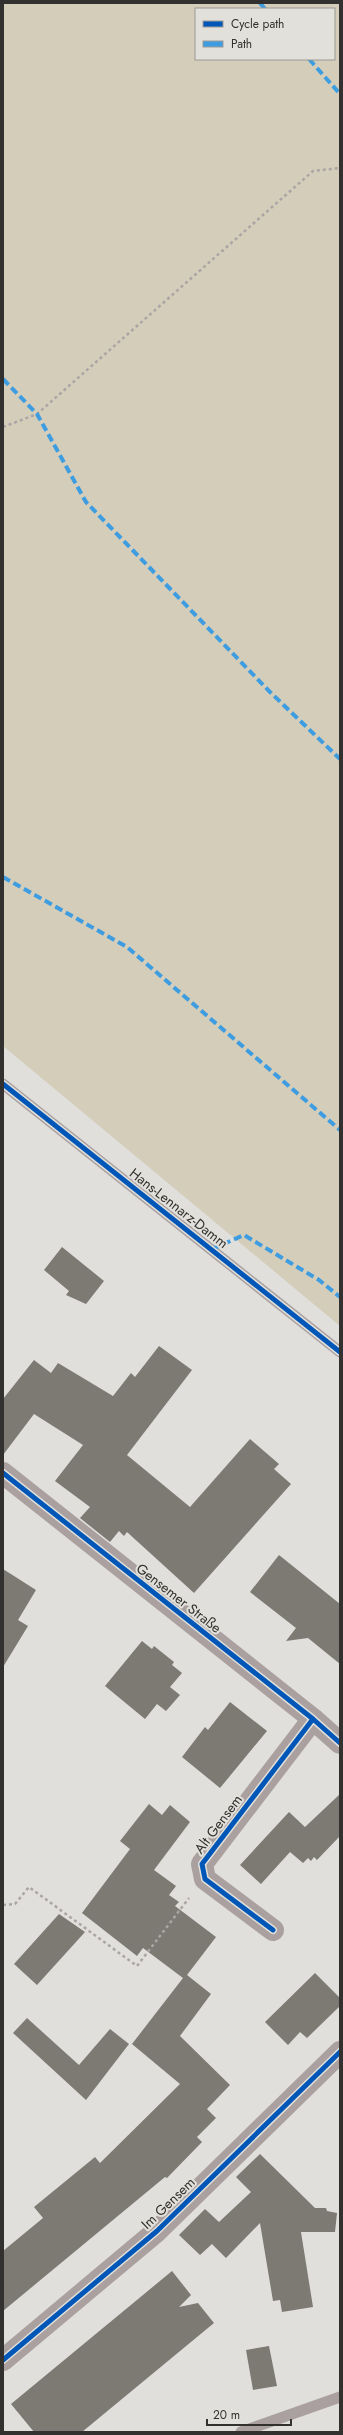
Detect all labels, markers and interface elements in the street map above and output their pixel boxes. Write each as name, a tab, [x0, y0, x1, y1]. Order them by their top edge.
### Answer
legend	[195, 8, 335, 60]
text: Cycle path	[231, 15, 284, 33]
text: Path	[231, 35, 252, 53]
street label: Hans-Lennarz-Damm	[125, 1163, 233, 1253]
street label: Gensemer Straße	[132, 1558, 226, 1638]
street label: Alt Gensem	[189, 1790, 247, 1858]
street label: Im Gensem	[137, 2172, 199, 2234]
scale bar	[207, 2401, 291, 2427]
text: 20 m	[213, 2406, 240, 2424]

